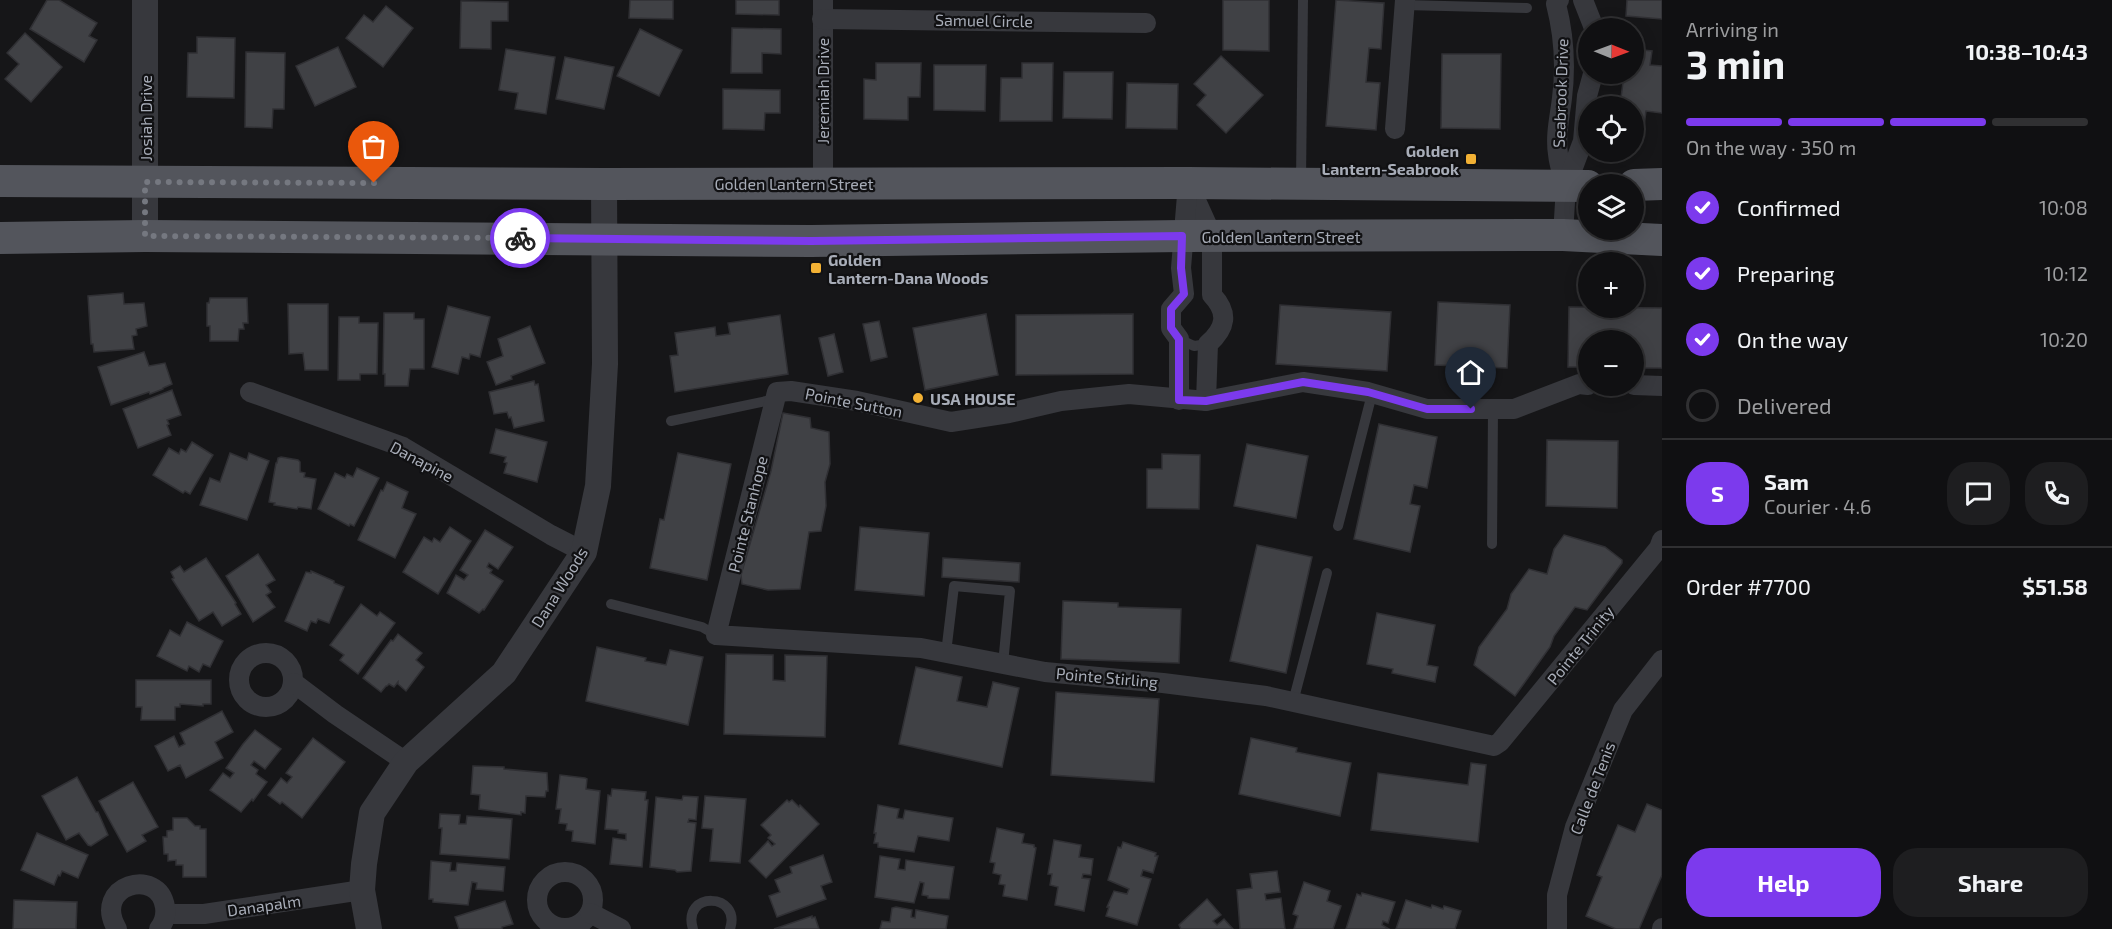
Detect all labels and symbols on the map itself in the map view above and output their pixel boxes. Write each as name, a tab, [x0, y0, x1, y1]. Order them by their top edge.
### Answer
street label: Samuel Circle	[935, 10, 1033, 30]
north arrow	[1578, 18, 1644, 84]
street label: Jeremiah Drive	[813, 38, 832, 144]
street label: Seabrook Drive	[1549, 38, 1571, 148]
street label: Josiah Drive	[136, 75, 155, 161]
pin	[348, 121, 399, 183]
place label: Golden Lantern-Seabrook	[1322, 141, 1459, 178]
marker: Golden Lantern-Seabrook	[1464, 152, 1478, 166]
street label: Golden Lantern Street	[714, 174, 874, 193]
courier	[490, 208, 550, 268]
street label: Golden Lantern Street	[1201, 227, 1361, 246]
place label: Golden Lantern-Dana Woods	[828, 250, 988, 287]
marker: Golden Lantern-Dana Woods	[809, 261, 823, 275]
pin	[1445, 347, 1496, 409]
street label: Pointe Sutton	[804, 383, 904, 421]
place label: USA HOUSE	[930, 389, 1016, 408]
marker: USA HOUSE	[911, 391, 925, 405]
street label: Danapine	[387, 437, 457, 485]
street label: Pointe Stanhope	[723, 454, 771, 574]
street label: Dana Woods	[527, 543, 591, 631]
street label: Pointe Trinity	[1543, 601, 1618, 688]
street label: Pointe Stirling	[1055, 663, 1159, 691]
street label: Calle de Tenis	[1566, 739, 1618, 837]
street label: Danapalm	[226, 890, 302, 920]

